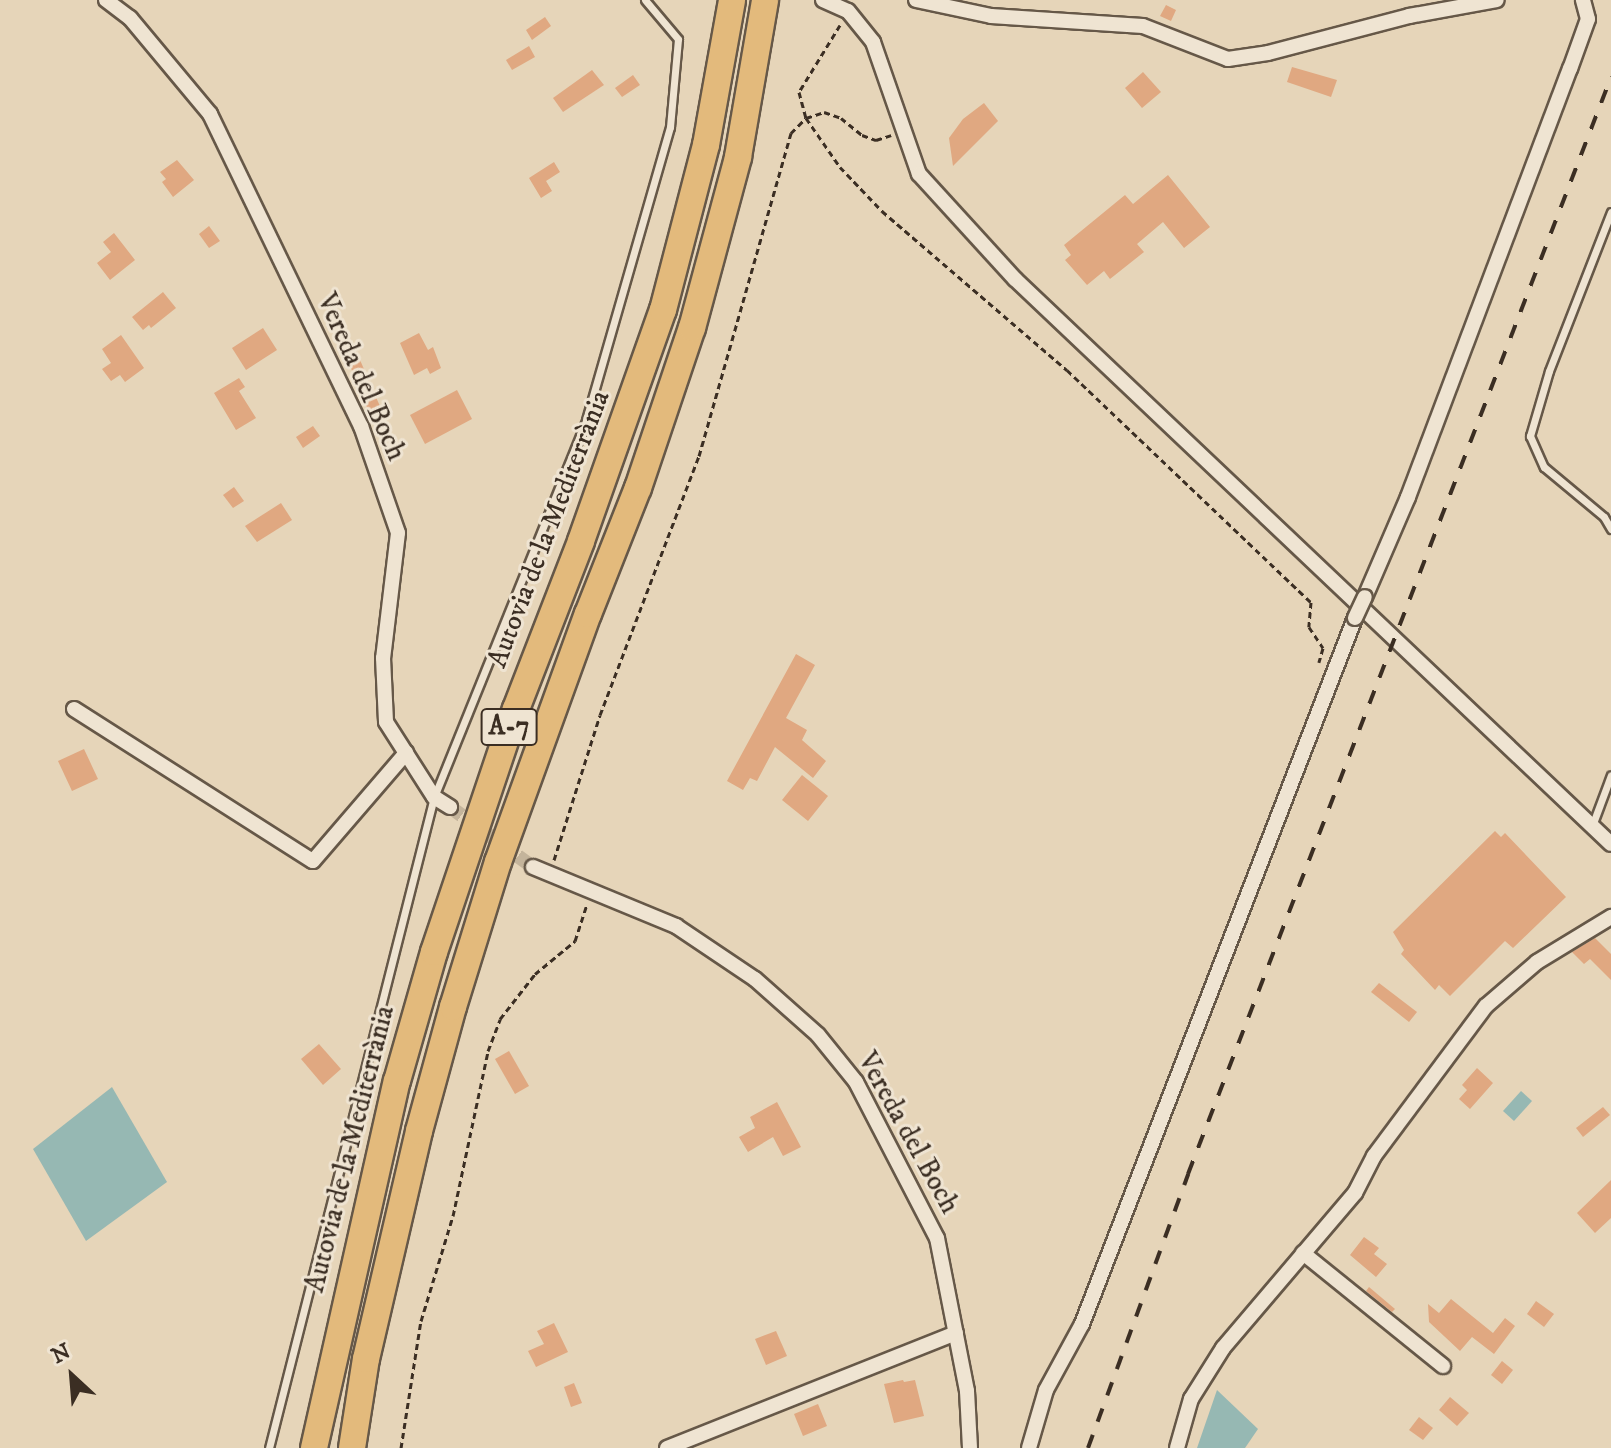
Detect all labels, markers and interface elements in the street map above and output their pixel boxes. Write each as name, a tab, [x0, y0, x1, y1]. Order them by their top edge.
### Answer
street label: Vereda del Boch	[309, 288, 413, 466]
street label: Autovia de la Mediterrània	[481, 386, 617, 672]
road number: A-7	[479, 705, 539, 749]
street label: Autovia de la Mediterrània	[298, 1002, 402, 1296]
street label: Vereda del Boch	[850, 1046, 966, 1220]
north arrow	[32, 1336, 112, 1416]
text: N	[47, 1338, 75, 1370]

